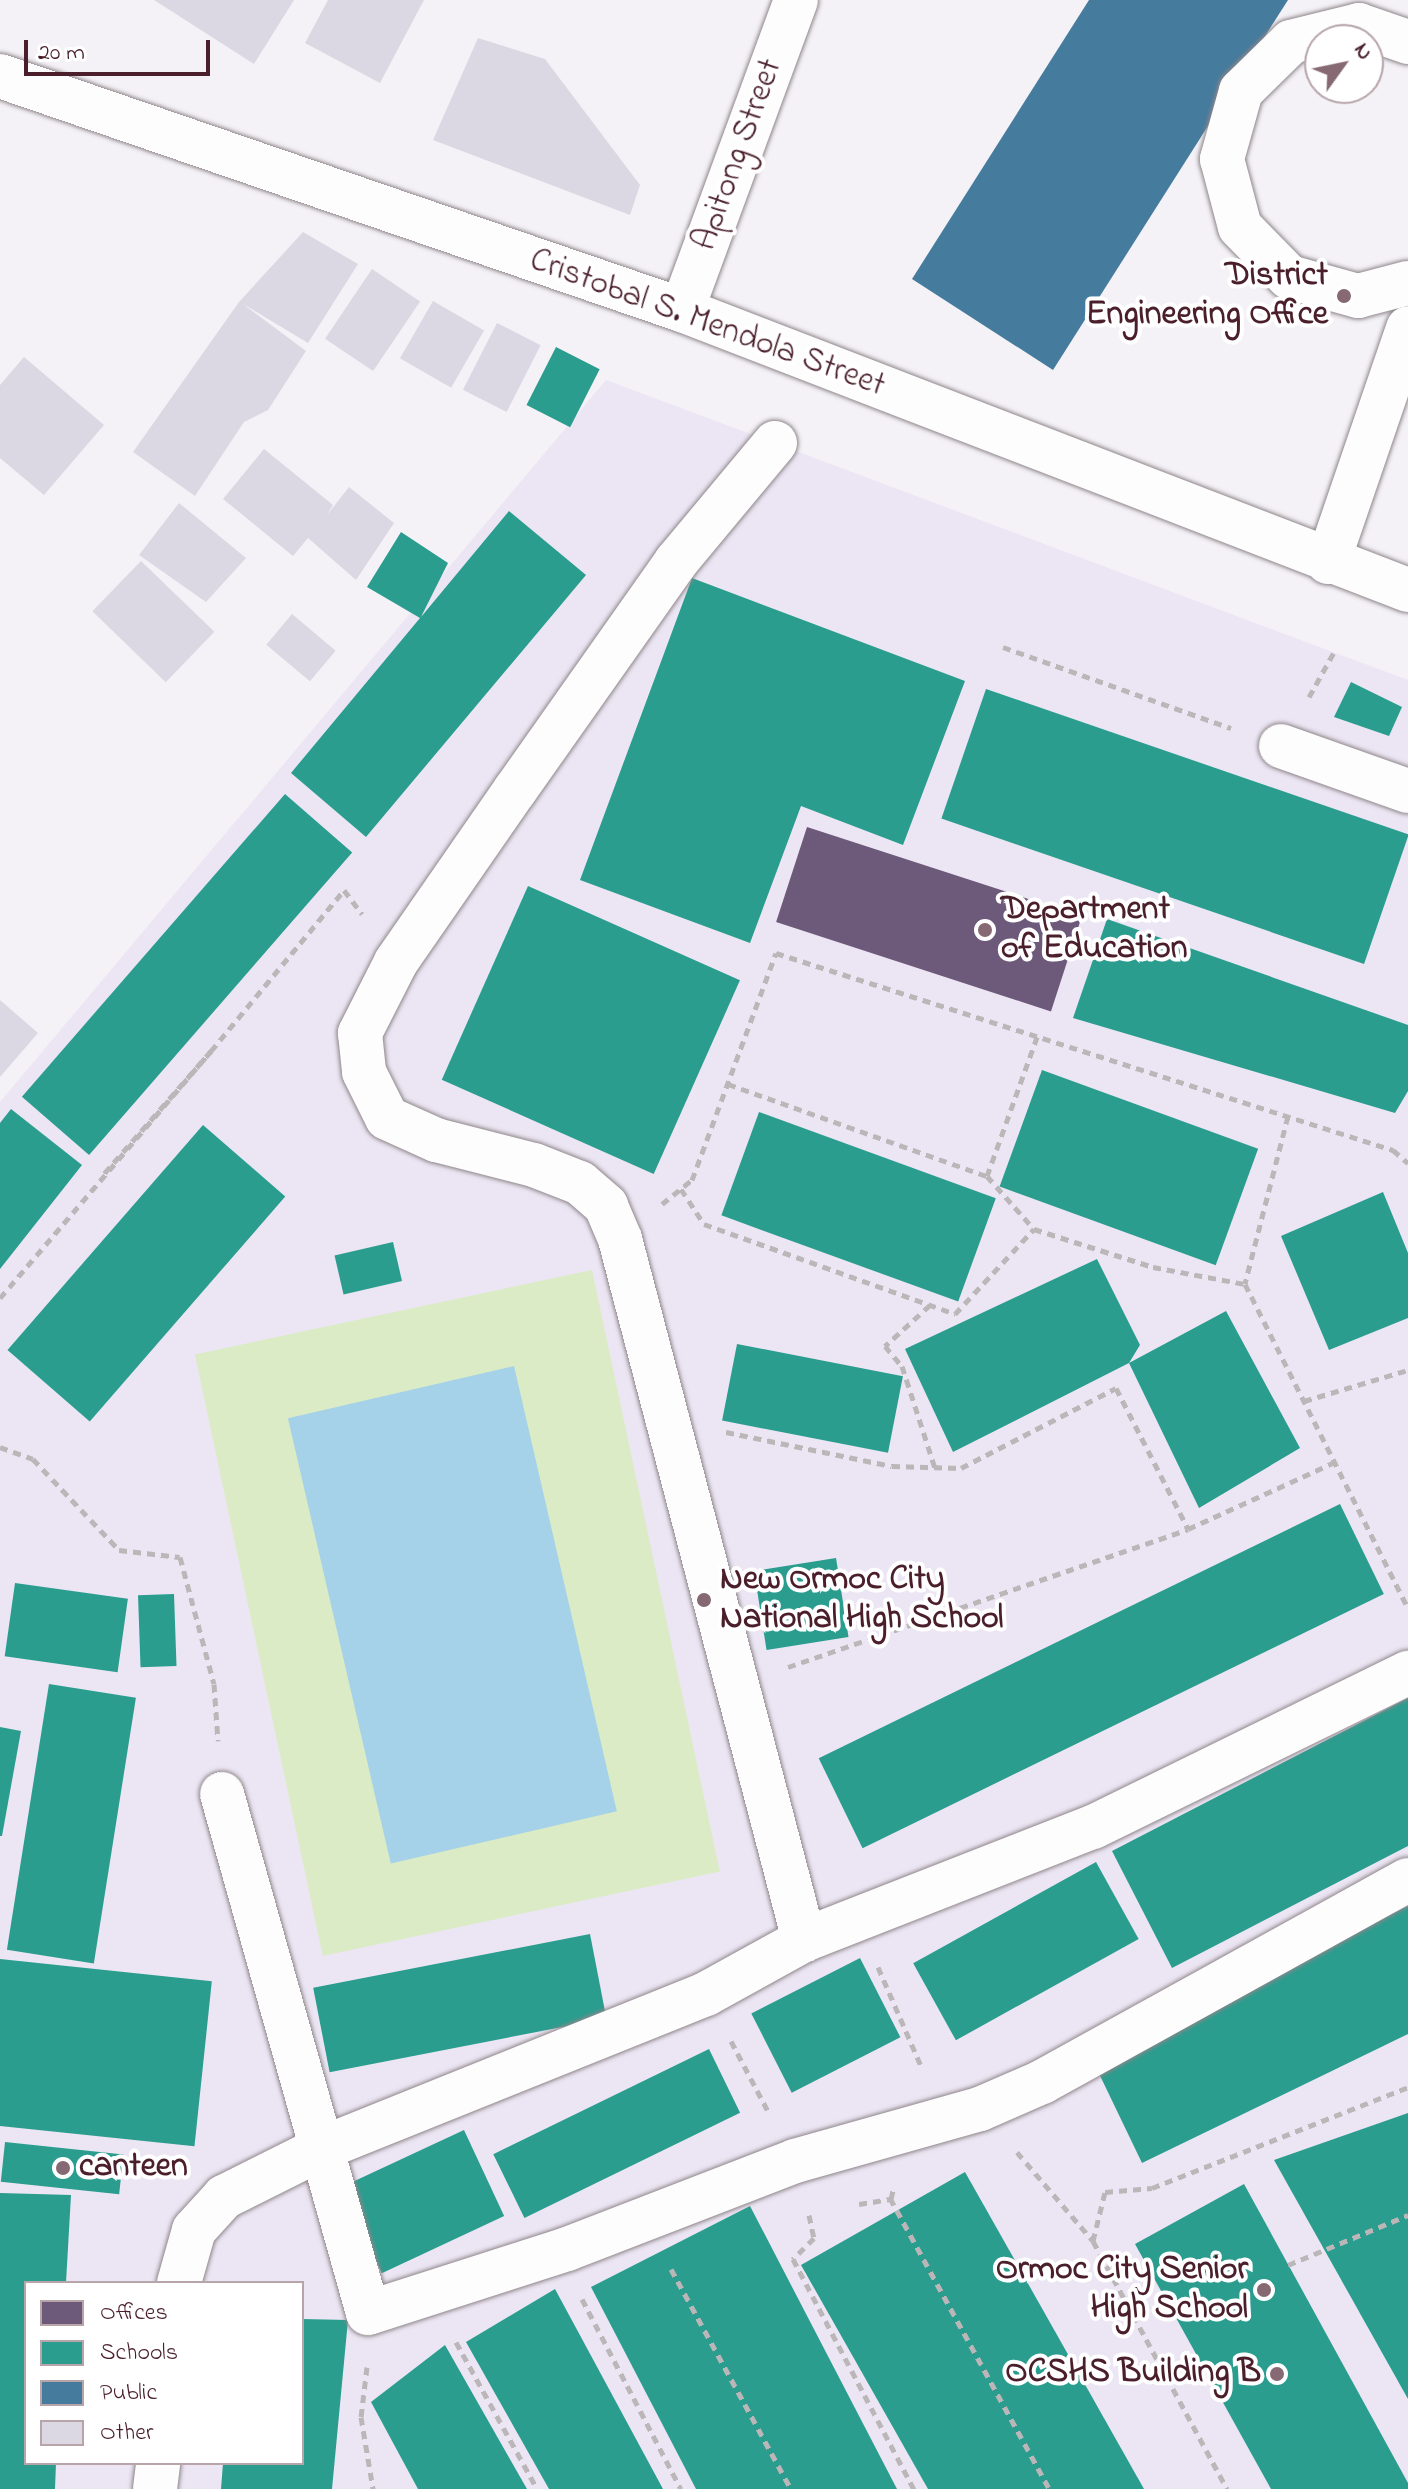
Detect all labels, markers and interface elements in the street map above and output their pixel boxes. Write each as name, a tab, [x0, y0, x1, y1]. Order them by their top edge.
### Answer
scale bar	[28, 24, 214, 74]
north arrow	[1304, 24, 1384, 104]
text: 20 m	[38, 36, 85, 71]
text: N	[1345, 37, 1380, 67]
street label: Apitong Street	[685, 54, 793, 256]
street label: Cristobal S. Mendola Street	[524, 241, 890, 407]
place label: District Engineering Office	[1086, 256, 1328, 336]
marker: District Engineering Office	[1335, 287, 1353, 305]
place label: Department of Education	[1001, 890, 1187, 970]
marker: Department of Education	[976, 921, 994, 939]
place label: New Ormoc City National High School	[720, 1560, 1003, 1640]
marker: New Ormoc City National High School	[695, 1591, 713, 1609]
place label: canteen	[79, 2148, 188, 2188]
marker: canteen	[54, 2159, 72, 2177]
place label: Ormoc City Senior High School	[996, 2250, 1248, 2330]
legend	[24, 2281, 304, 2465]
marker: Ormoc City Senior High School	[1255, 2281, 1273, 2299]
text: Offices	[100, 2296, 168, 2331]
text: Schools	[100, 2336, 178, 2371]
place label: OCSHS Building B	[1005, 2354, 1261, 2394]
marker: OCSHS Building B	[1268, 2365, 1286, 2383]
text: Public	[100, 2376, 157, 2411]
text: Other	[100, 2416, 153, 2451]

